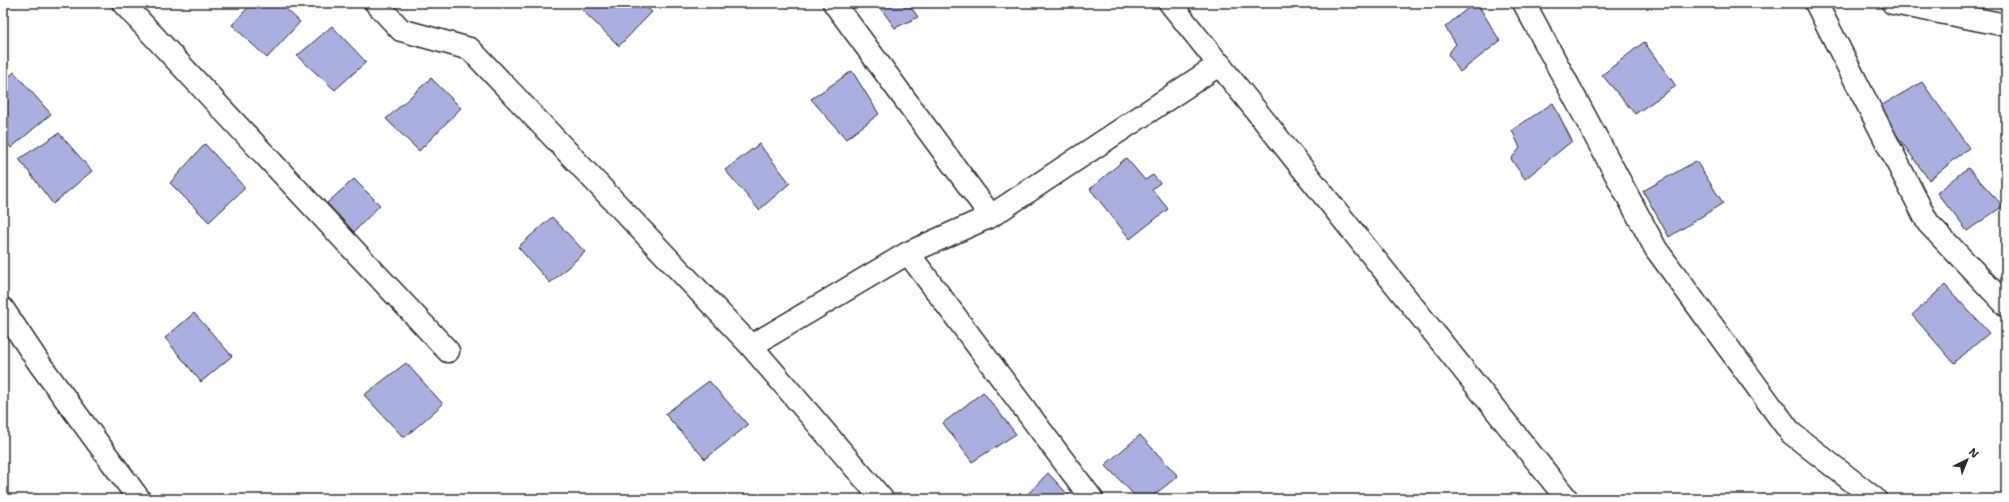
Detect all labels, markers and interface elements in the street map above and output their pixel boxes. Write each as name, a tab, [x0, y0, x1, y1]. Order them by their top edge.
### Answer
north arrow	[1947, 440, 1987, 480]
text: N	[1965, 445, 1982, 462]

